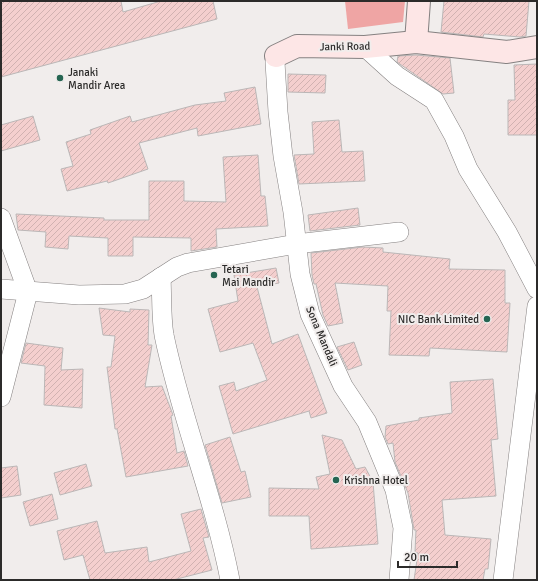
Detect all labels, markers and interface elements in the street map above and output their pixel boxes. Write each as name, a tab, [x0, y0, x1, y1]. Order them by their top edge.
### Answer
street label: Janki Road	[320, 40, 371, 53]
place label: Janaki Mandir Area	[68, 66, 126, 92]
marker: Janaki Mandir Area	[55, 73, 65, 83]
place label: Tetari Mai Mandir	[222, 263, 275, 289]
marker: Tetari Mai Mandir	[209, 270, 219, 280]
street label: Sona Mandali	[303, 304, 340, 368]
place label: NIC Bank Limited	[398, 313, 479, 326]
marker: NIC Bank Limited	[482, 314, 492, 324]
place label: Krishna Hotel	[344, 474, 408, 487]
marker: Krishna Hotel	[331, 475, 341, 485]
scale bar	[398, 543, 457, 569]
text: 20 m	[404, 550, 429, 565]

